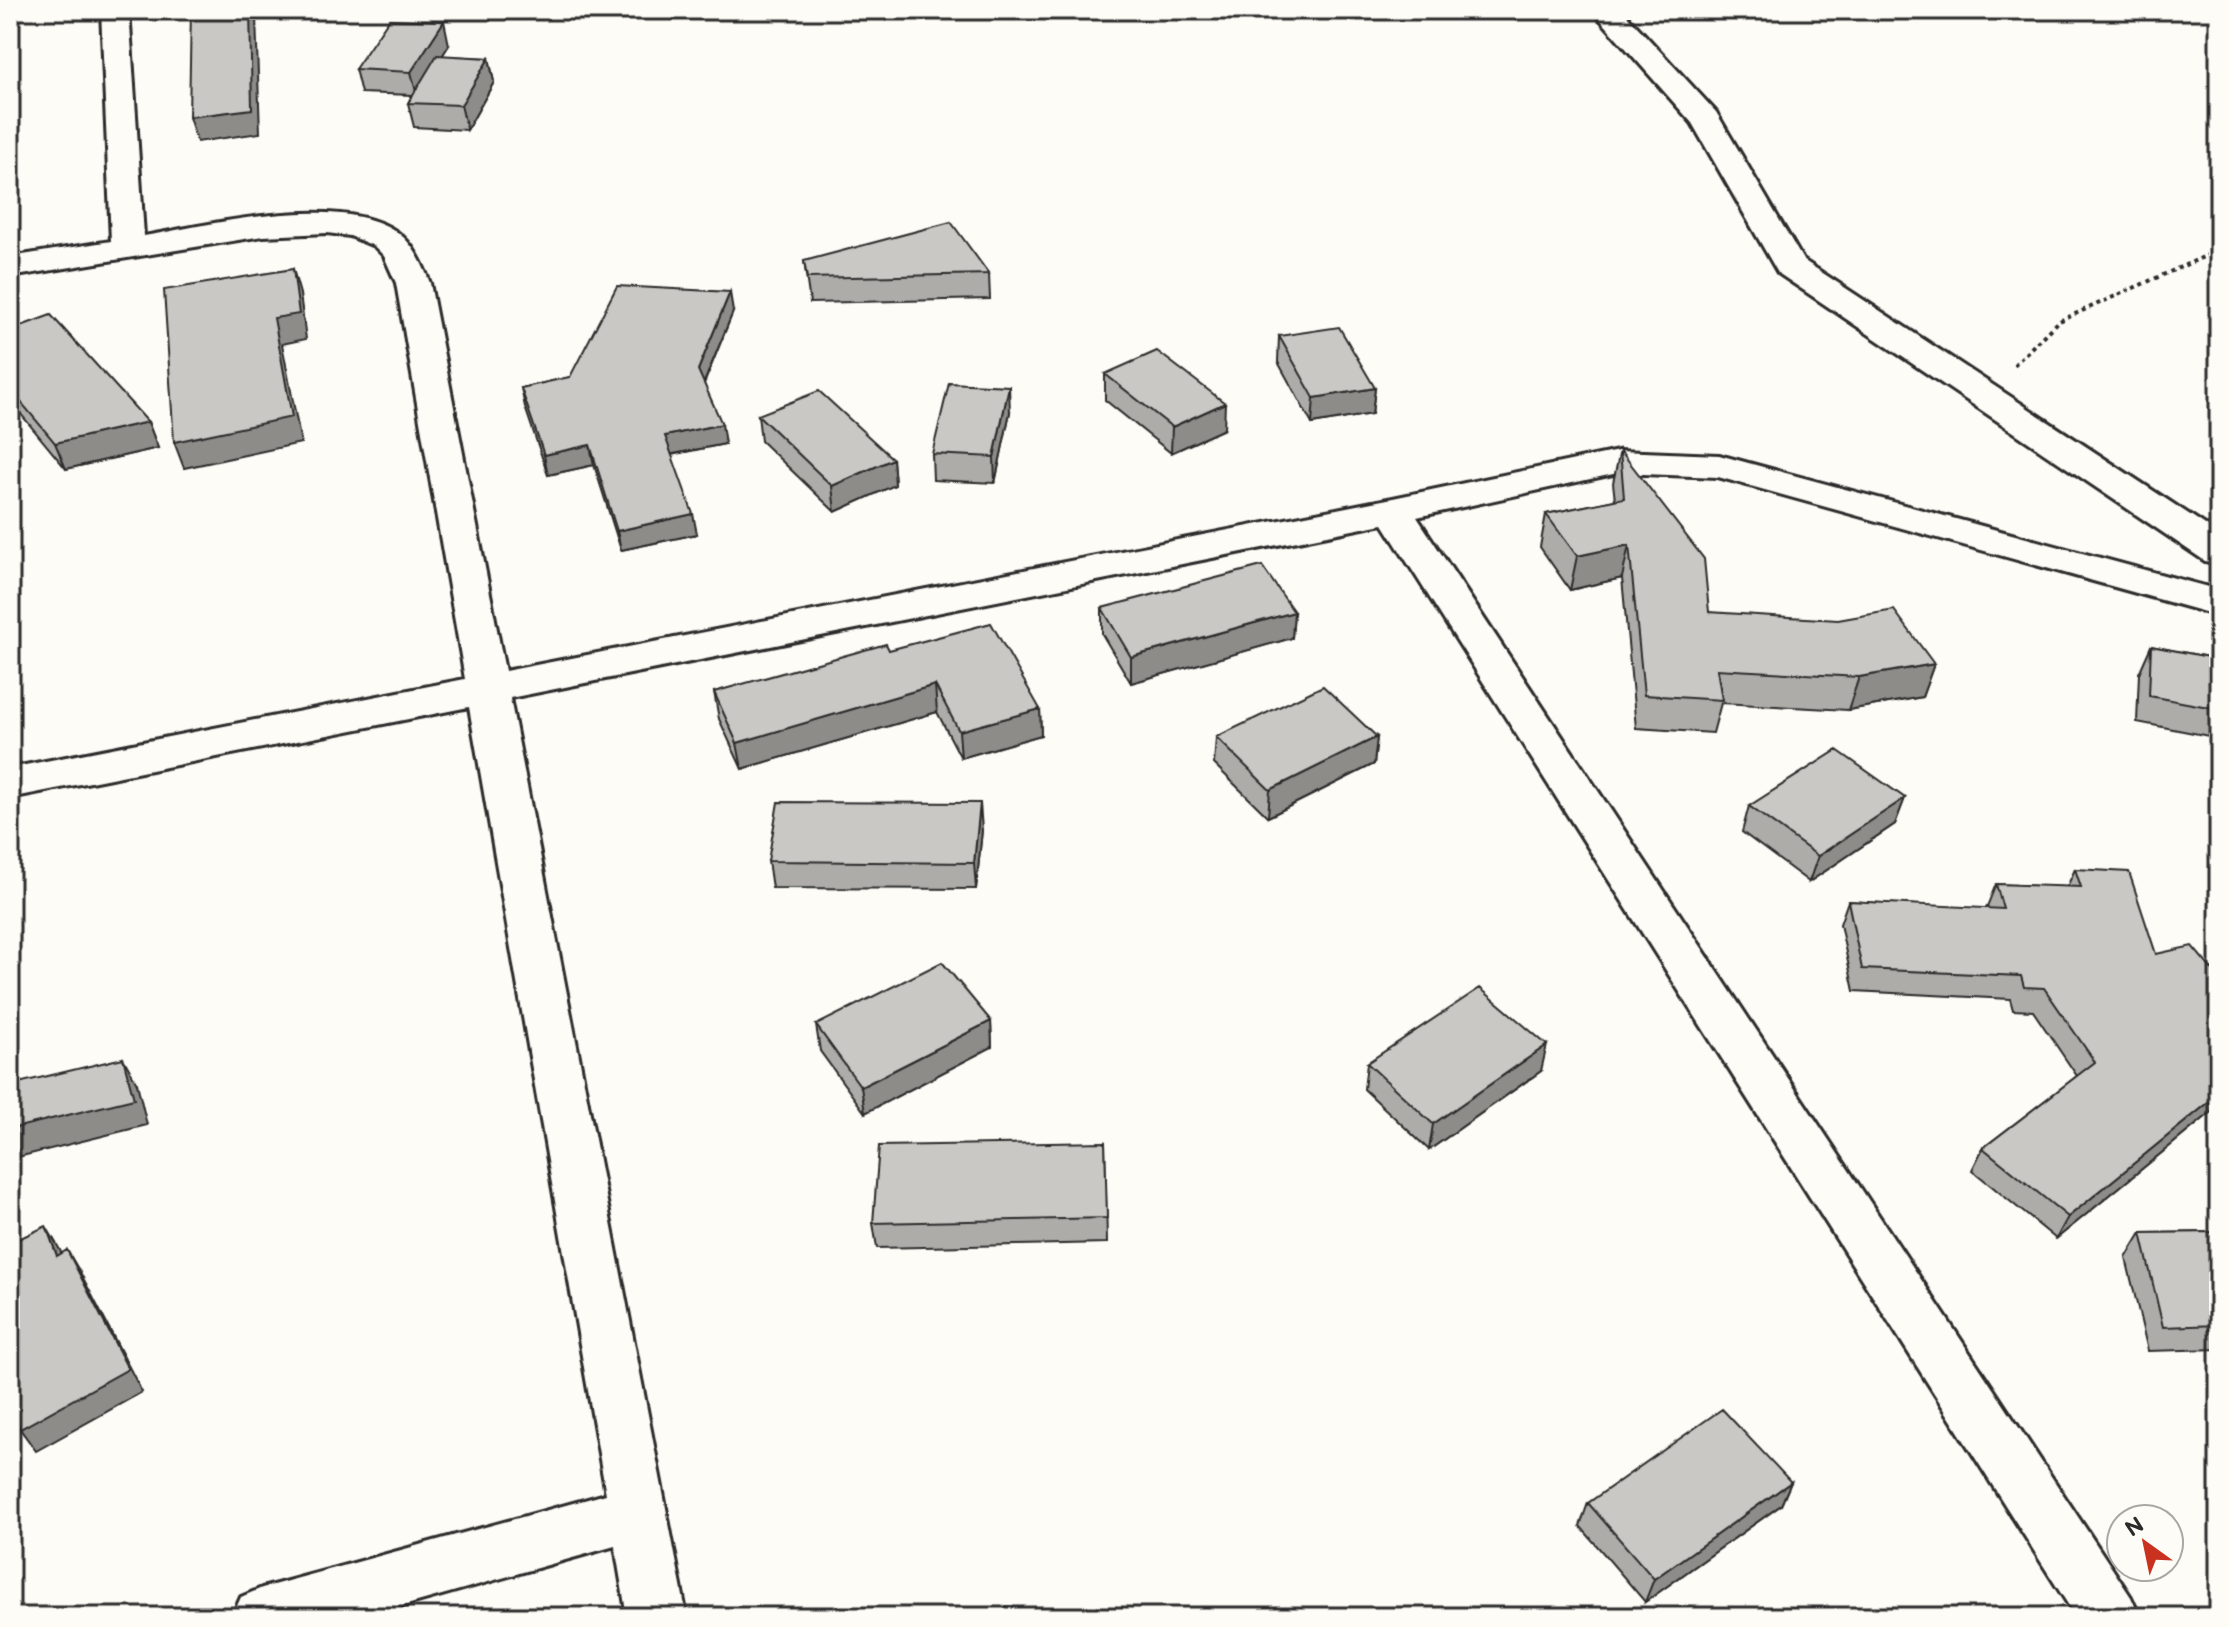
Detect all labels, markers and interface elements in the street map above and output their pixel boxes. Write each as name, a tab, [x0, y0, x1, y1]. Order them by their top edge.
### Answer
north arrow	[2105, 1503, 2185, 1583]
text: N	[2121, 1512, 2149, 1543]

